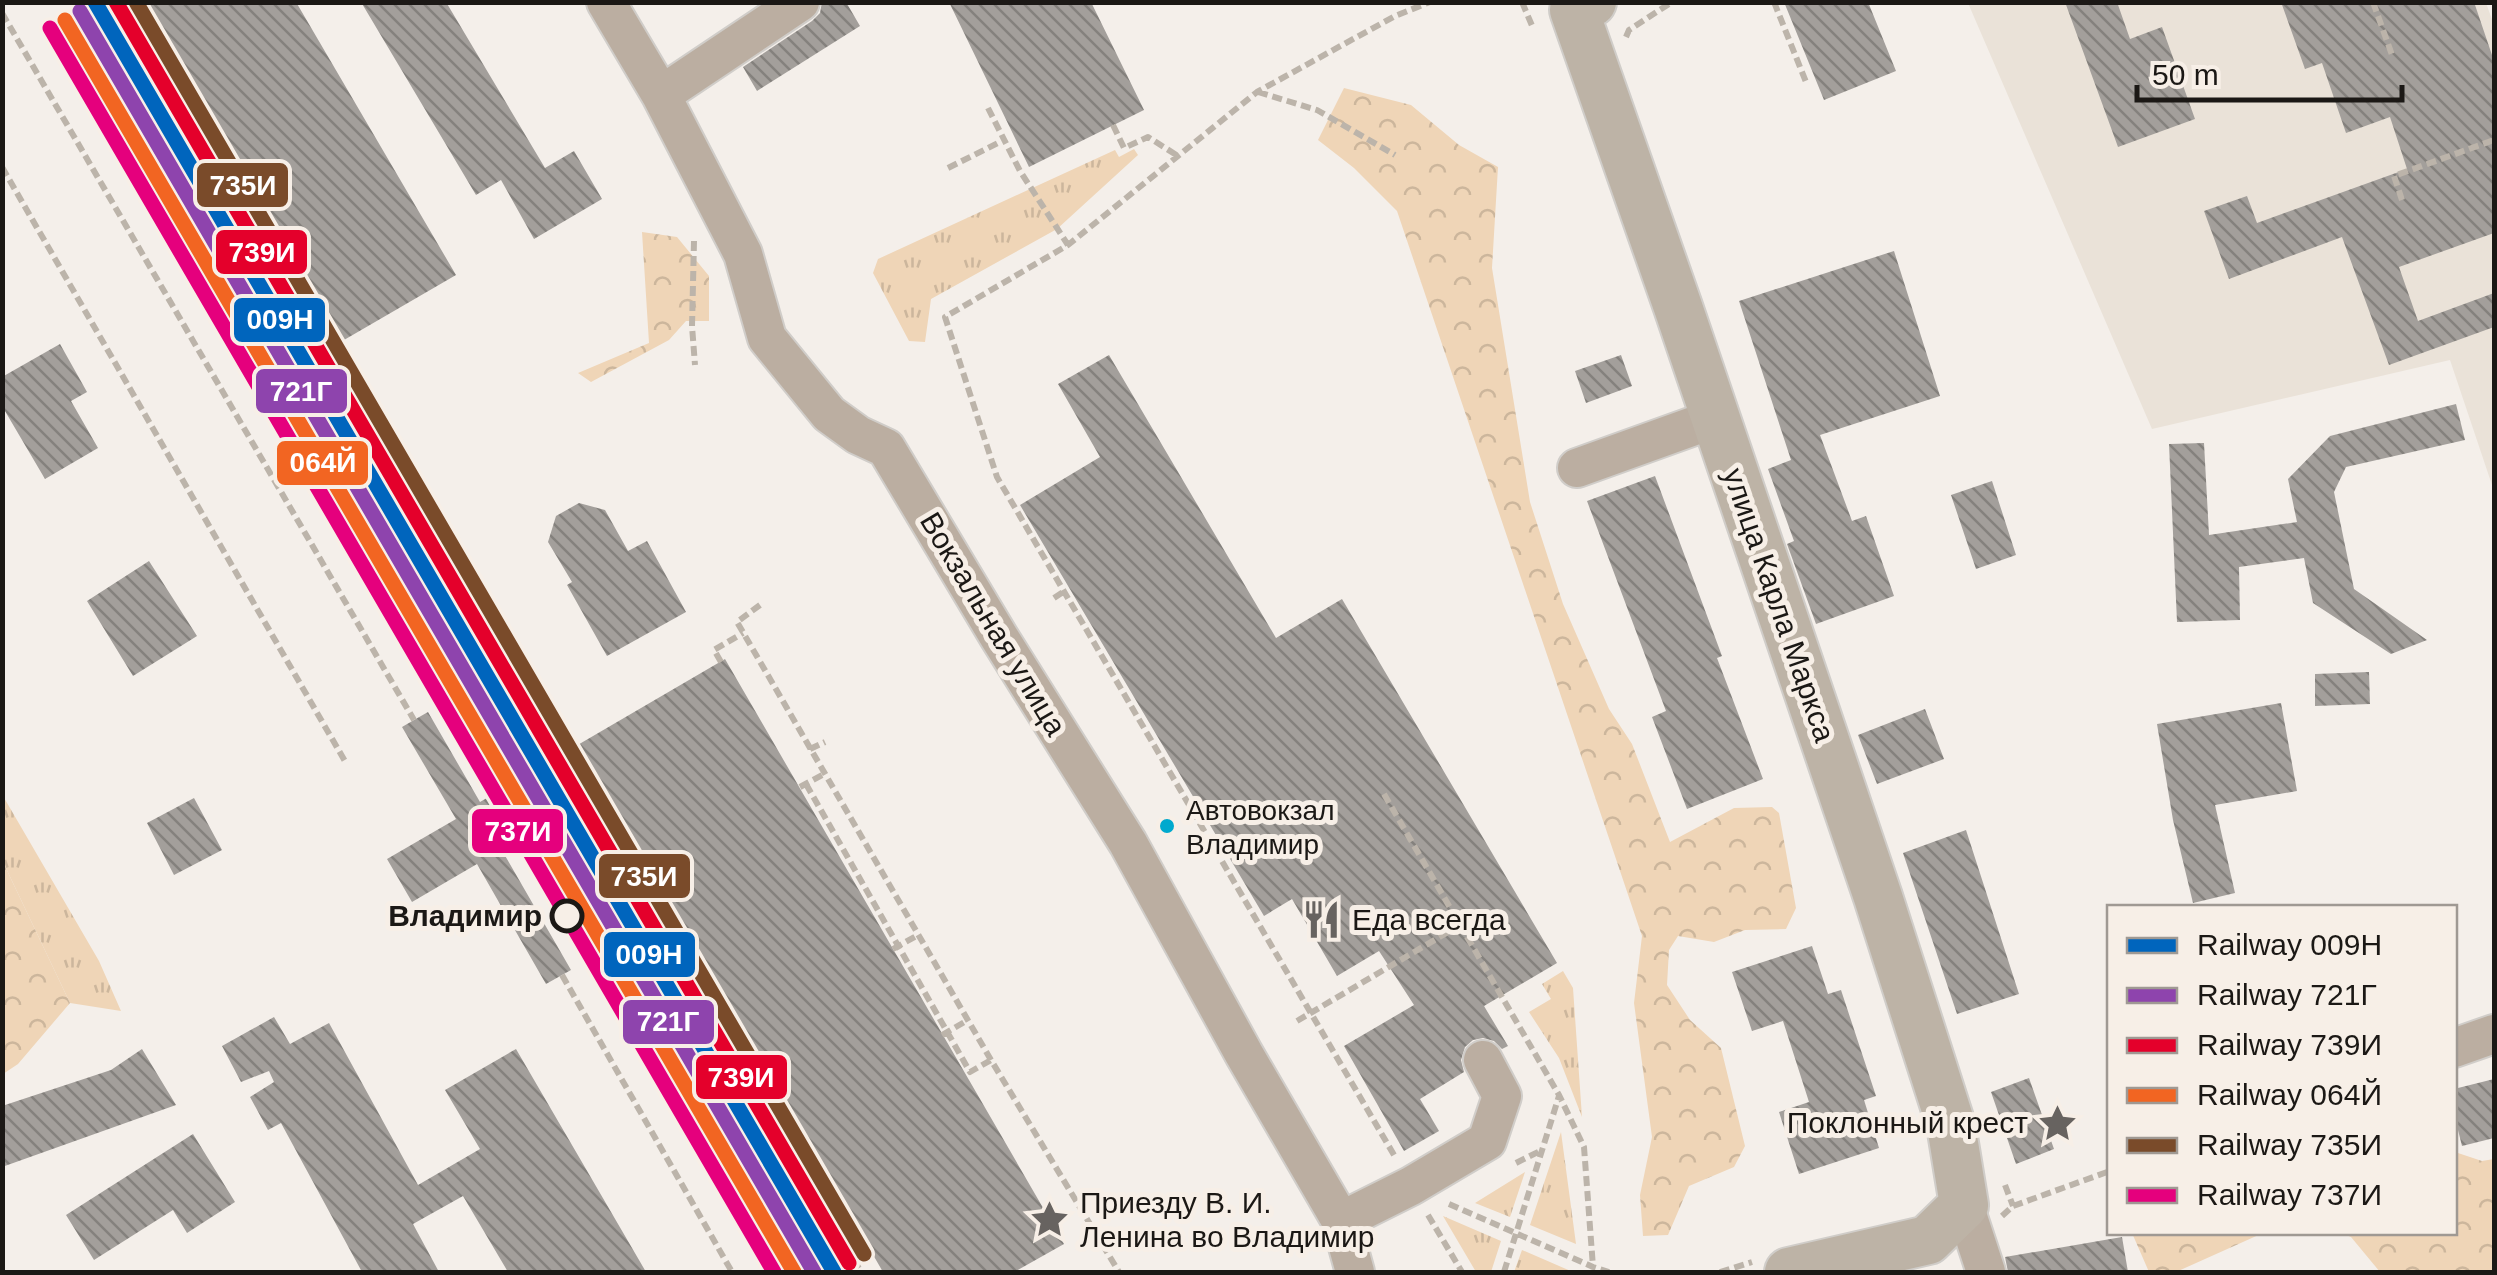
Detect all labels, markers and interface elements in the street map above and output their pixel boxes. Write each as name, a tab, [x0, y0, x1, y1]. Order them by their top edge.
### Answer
scale bar	[2137, 40, 2402, 102]
text: 50 m	[2152, 58, 2219, 91]
line badge: 735И	[195, 161, 290, 209]
text: 735И	[210, 170, 276, 201]
line badge: 739И	[214, 228, 309, 276]
text: 739И	[229, 237, 295, 268]
line badge: 009Н	[232, 296, 327, 344]
text: 009Н	[247, 304, 313, 335]
line badge: 721Г	[254, 367, 349, 415]
text: 721Г	[270, 376, 332, 407]
line badge: 064Й	[275, 439, 370, 487]
text: 064Й	[290, 446, 356, 478]
street label: улица Карла Маркса	[1717, 464, 1842, 746]
street label: Вокзальная улица	[914, 506, 1073, 741]
place label: Автовокзал Владимир	[1186, 795, 1334, 860]
line badge: 737И	[470, 807, 565, 855]
text: 737И	[485, 816, 551, 847]
marker: Автовокзал Владимир	[1157, 816, 1177, 836]
line badge: 735И	[597, 852, 692, 900]
text: 735И	[611, 861, 677, 892]
place label: Владимир	[388, 899, 542, 932]
restaurant icon: Еда всегда	[1301, 899, 1343, 941]
marker: Владимир	[551, 900, 583, 932]
place label: Еда всегда	[1352, 903, 1506, 936]
legend	[2107, 905, 2457, 1235]
text: Railway 009Н	[2197, 928, 2382, 961]
line badge: 009Н	[602, 930, 697, 979]
text: 009Н	[616, 939, 682, 970]
text: Railway 721Г	[2197, 978, 2377, 1011]
line badge: 721Г	[621, 998, 716, 1046]
text: 721Г	[637, 1006, 699, 1037]
text: Railway 739И	[2197, 1028, 2382, 1061]
line badge: 739И	[694, 1053, 789, 1101]
text: 739И	[708, 1062, 774, 1093]
text: Railway 064Й	[2197, 1078, 2382, 1111]
place icon: Поклонный крест	[2037, 1102, 2079, 1144]
place label: Поклонный крест	[1787, 1106, 2028, 1139]
text: Railway 735И	[2197, 1128, 2382, 1161]
text: Railway 737И	[2197, 1178, 2382, 1211]
place label: Приезду В. И. Ленина во Владимир	[1080, 1186, 1374, 1253]
place icon: Приезду В. И. Ленина во Владимир	[1029, 1199, 1071, 1241]

